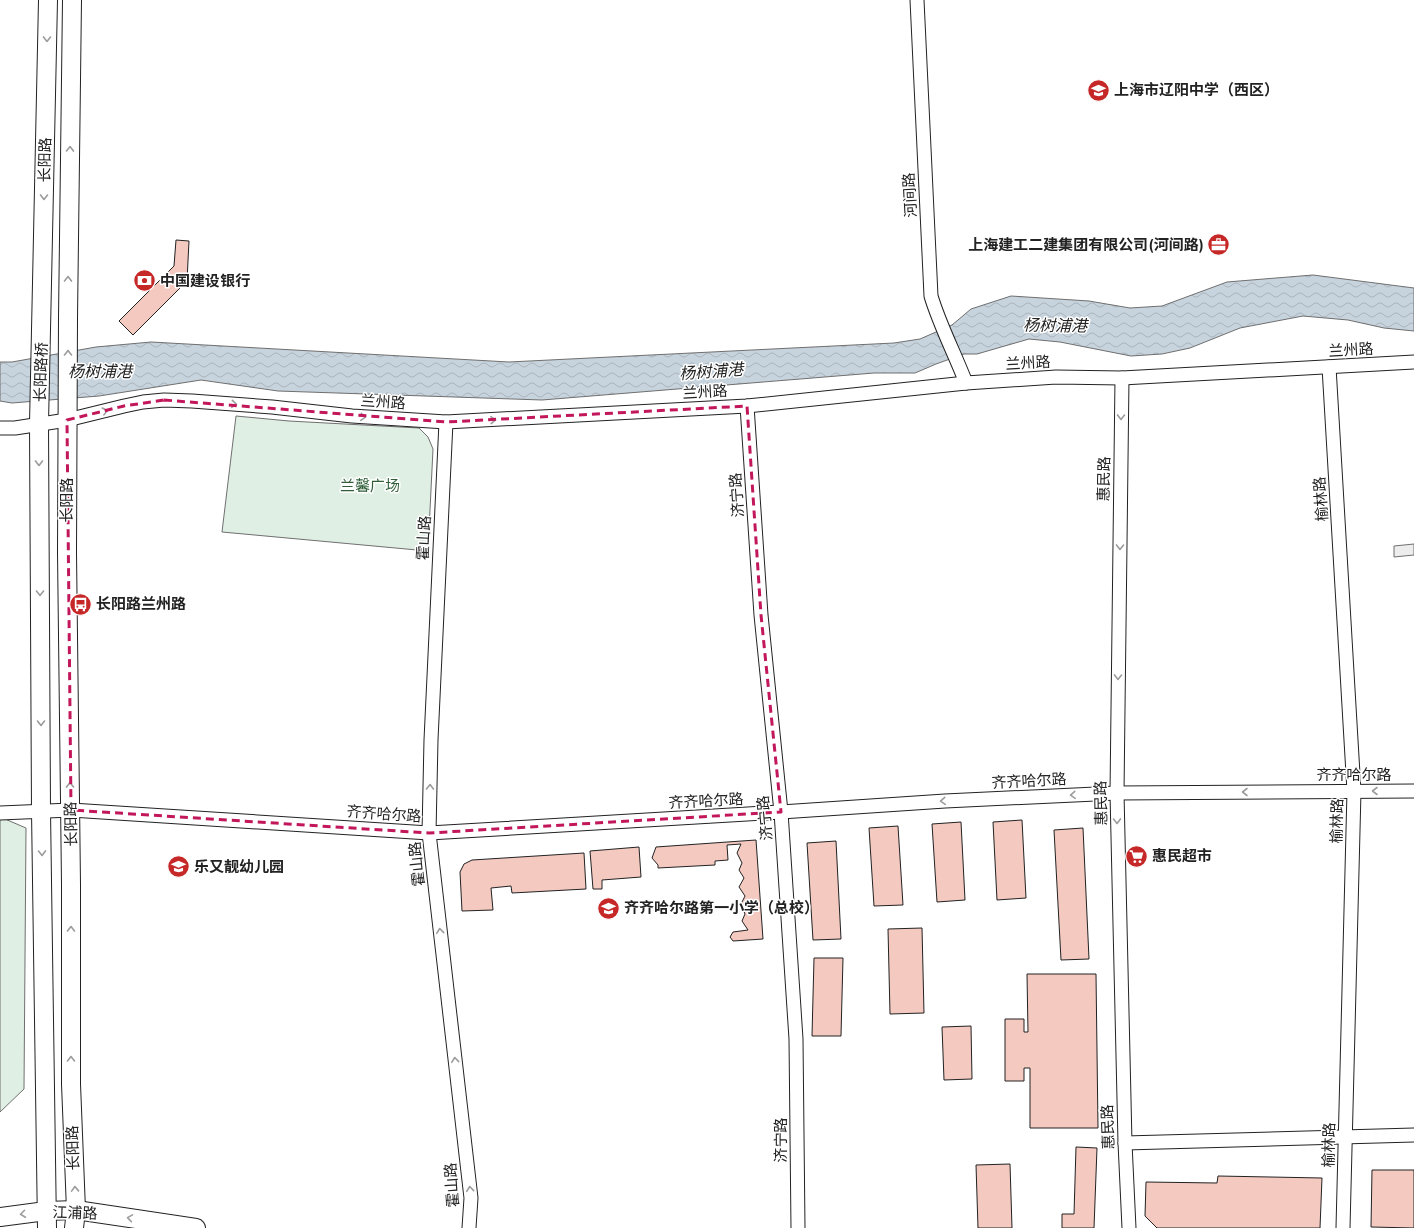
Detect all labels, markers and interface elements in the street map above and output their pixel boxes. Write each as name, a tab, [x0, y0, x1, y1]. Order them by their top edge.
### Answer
one-way arrow	[43, 36, 51, 42]
school or university icon: 上海市辽阳中学（西区）	[1085, 77, 1111, 103]
place label: 上海市辽阳中学（西区）	[1114, 80, 1279, 99]
street label: 长阳路	[35, 137, 54, 183]
one-way arrow	[66, 146, 74, 152]
street label: 河间路	[899, 172, 920, 218]
one-way arrow	[40, 194, 48, 200]
office icon: 上海建工二建集团有限公司(河间路)	[1206, 232, 1232, 258]
place label: 上海建工二建集团有限公司(河间路)	[968, 235, 1204, 254]
bank icon: 中国建设银行	[132, 268, 158, 294]
place label: 中国建设银行	[160, 271, 250, 290]
one-way arrow	[64, 276, 73, 282]
water label: 杨树浦港	[1023, 314, 1089, 336]
street label: 兰州路	[1328, 339, 1374, 360]
street label: 长阳路桥	[30, 342, 51, 402]
one-way arrow	[64, 350, 72, 356]
street label: 兰州路	[1005, 352, 1051, 373]
water label: 杨树浦港	[678, 359, 746, 383]
water label: 杨树浦港	[68, 361, 134, 381]
street label: 兰州路	[682, 381, 728, 402]
street label: 兰州路	[360, 390, 406, 413]
one-way arrow	[231, 400, 237, 409]
one-way arrow	[102, 407, 108, 415]
one-way arrow	[360, 412, 366, 421]
one-way arrow	[1117, 414, 1125, 420]
one-way arrow	[490, 415, 496, 424]
street label: 惠民路	[1094, 456, 1113, 502]
one-way arrow	[35, 460, 44, 466]
street label: 济宁路	[725, 472, 748, 518]
park label: 兰馨广场	[340, 476, 400, 495]
street label: 榆林路	[1309, 476, 1332, 522]
street label: 长阳路	[57, 477, 76, 523]
street label: 霍山路	[413, 515, 434, 561]
one-way arrow	[1116, 544, 1124, 550]
one-way arrow	[36, 590, 44, 596]
bus stop icon: 长阳路兰州路	[67, 591, 93, 617]
place label: 长阳路兰州路	[96, 594, 186, 613]
one-way arrow	[1114, 674, 1122, 680]
one-way arrow	[37, 720, 45, 726]
street label: 齐齐哈尔路	[1316, 765, 1392, 784]
street label: 齐齐哈尔路	[991, 769, 1067, 792]
street label: 惠民路	[1091, 780, 1110, 826]
one-way arrow	[66, 782, 74, 788]
one-way arrow	[426, 784, 434, 790]
one-way arrow	[1372, 787, 1378, 795]
one-way arrow	[1242, 788, 1248, 796]
street label: 齐齐哈尔路	[668, 789, 744, 812]
one-way arrow	[1070, 790, 1076, 799]
street label: 济宁路	[753, 795, 776, 841]
one-way arrow	[940, 796, 946, 805]
street label: 榆林路	[1327, 798, 1346, 844]
street label: 长阳路	[61, 801, 80, 847]
street label: 齐齐哈尔路	[346, 801, 422, 826]
one-way arrow	[1113, 818, 1122, 824]
street label: 霍山路	[405, 841, 428, 887]
supermarket icon: 惠民超市	[1124, 843, 1150, 869]
place label: 惠民超市	[1152, 846, 1212, 865]
one-way arrow	[38, 850, 46, 856]
school or university icon: 乐又靓幼儿园	[165, 854, 191, 880]
place label: 乐又靓幼儿园	[194, 857, 284, 876]
school or university icon: 齐齐哈尔路第一小学（总校）	[596, 895, 622, 921]
place label: 齐齐哈尔路第一小学（总校）	[624, 898, 819, 917]
one-way arrow	[67, 926, 75, 932]
one-way arrow	[436, 928, 445, 934]
one-way arrow	[67, 1056, 75, 1062]
one-way arrow	[451, 1057, 460, 1063]
street label: 惠民路	[1097, 1104, 1118, 1150]
street label: 济宁路	[771, 1117, 790, 1163]
street label: 榆林路	[1319, 1122, 1338, 1168]
street label: 长阳路	[62, 1125, 83, 1171]
street label: 霍山路	[440, 1162, 463, 1208]
one-way arrow	[71, 1186, 79, 1192]
one-way arrow	[465, 1186, 474, 1192]
street label: 江浦路	[52, 1202, 98, 1223]
one-way arrow	[20, 1209, 26, 1218]
one-way arrow	[127, 1214, 133, 1223]

